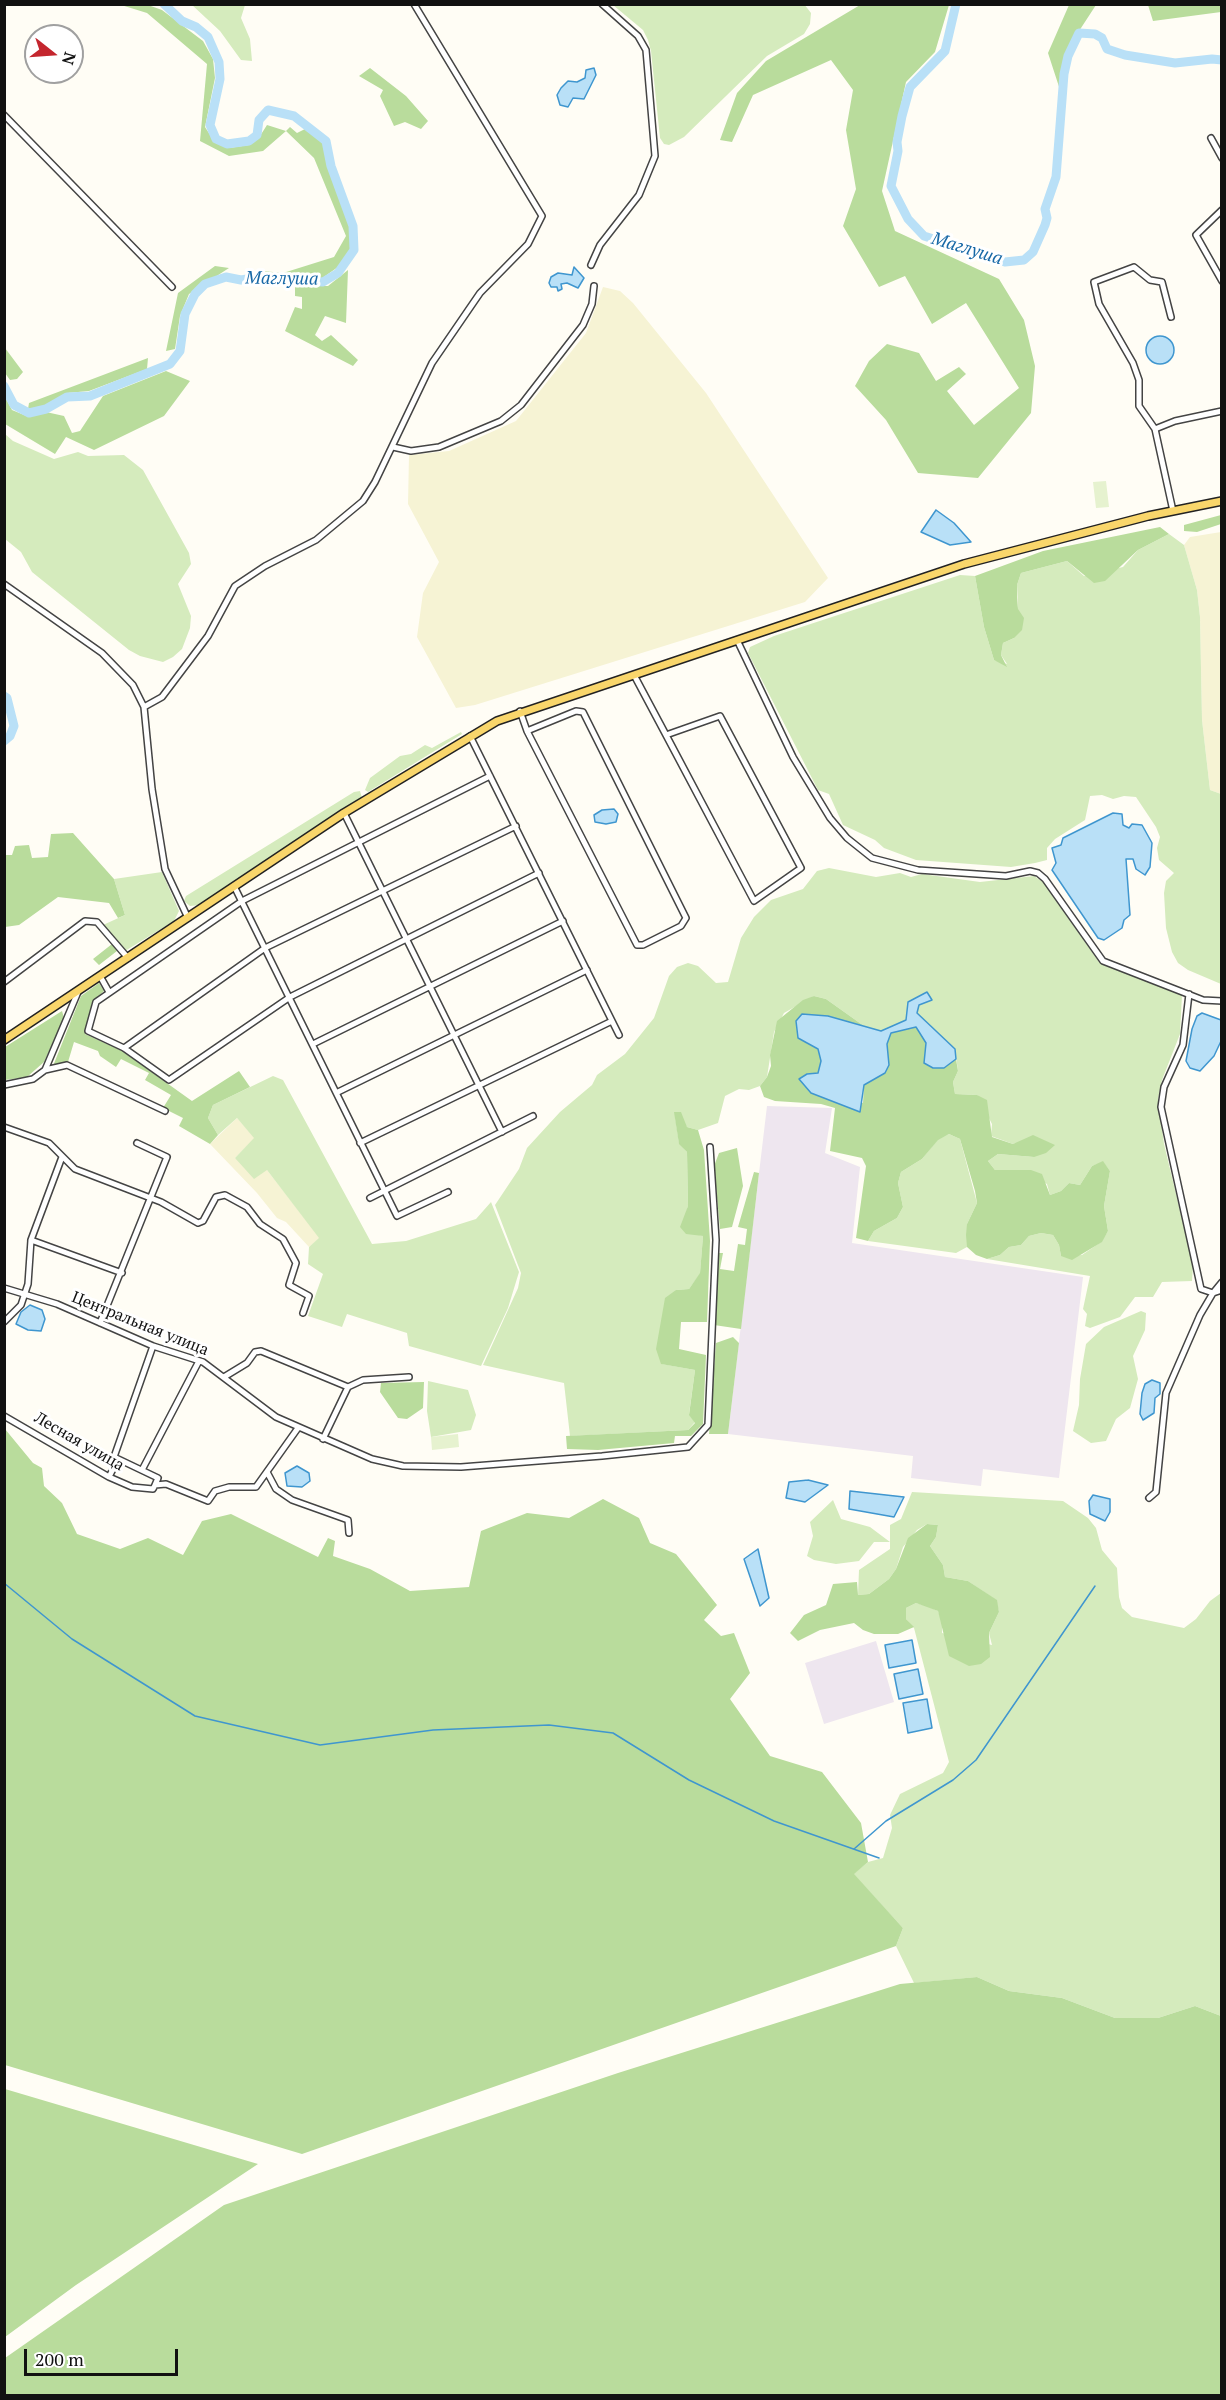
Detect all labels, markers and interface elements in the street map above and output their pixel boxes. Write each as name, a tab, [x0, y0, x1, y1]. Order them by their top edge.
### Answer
north arrow	[24, 24, 84, 84]
text: N	[57, 50, 82, 68]
water label: Маглуша	[929, 228, 1005, 270]
water label: Маглуша	[245, 268, 319, 290]
street label: Центральная улица	[69, 1288, 211, 1360]
street label: Лесная улица	[31, 1409, 127, 1475]
scale bar	[27, 2337, 182, 2375]
text: 200 m	[35, 2347, 84, 2371]

